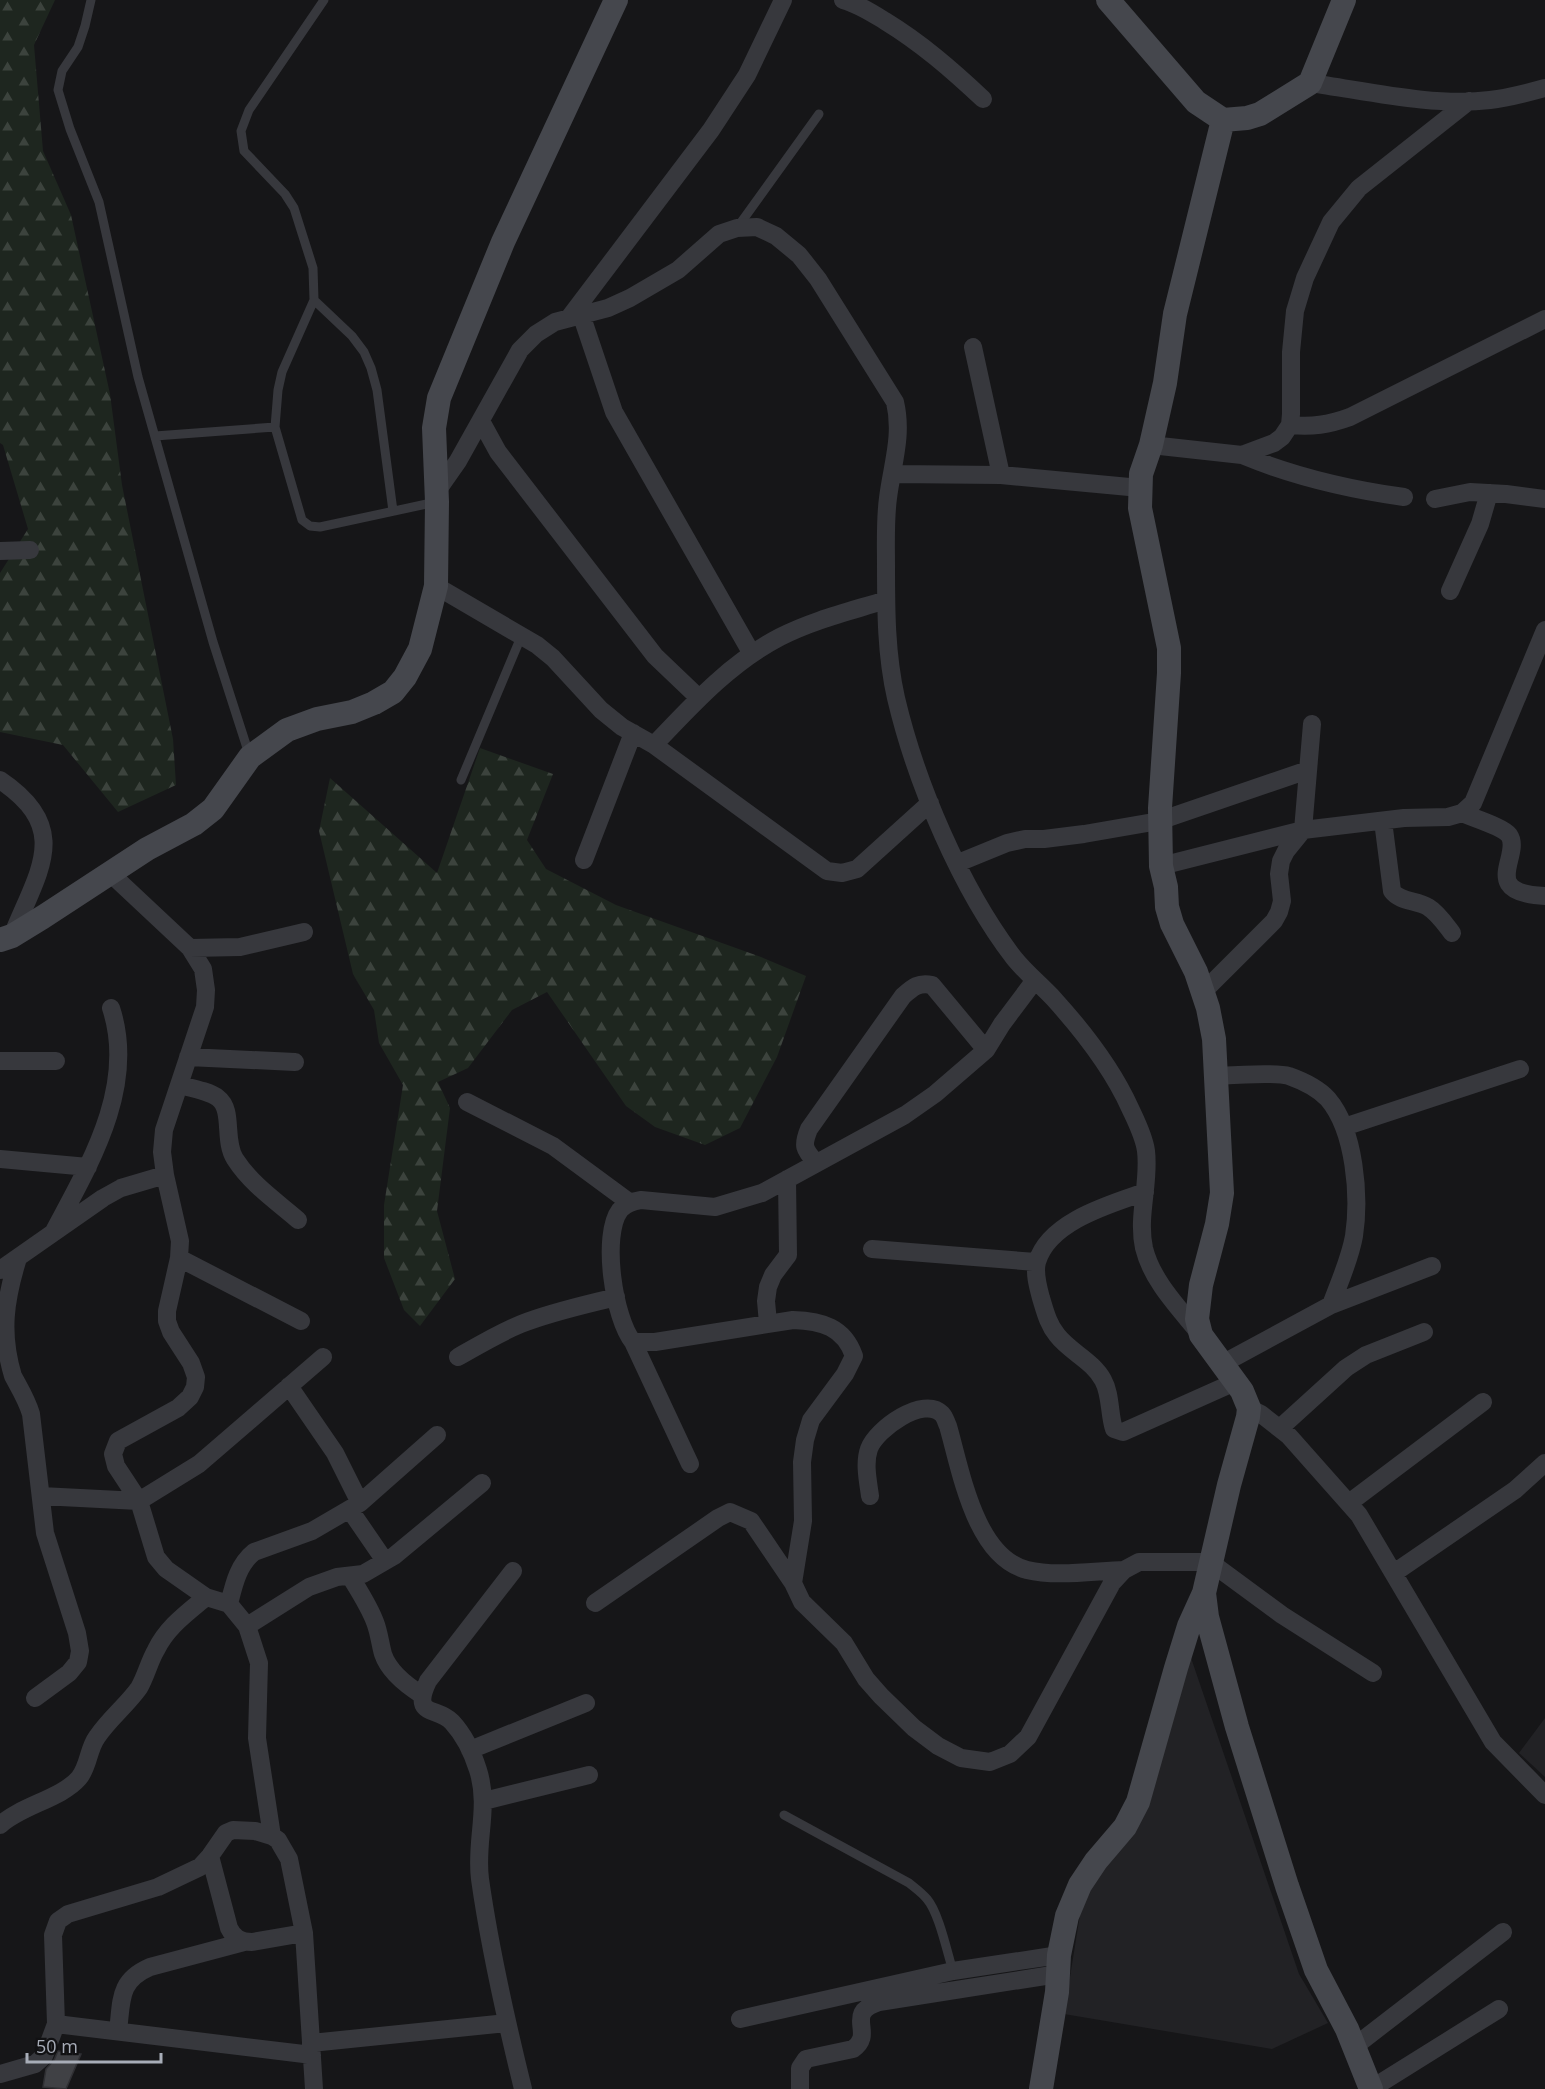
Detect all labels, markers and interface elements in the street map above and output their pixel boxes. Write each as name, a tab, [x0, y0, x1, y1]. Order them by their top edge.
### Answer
scale bar	[27, 2026, 160, 2064]
text: 50 m	[36, 2034, 78, 2058]

